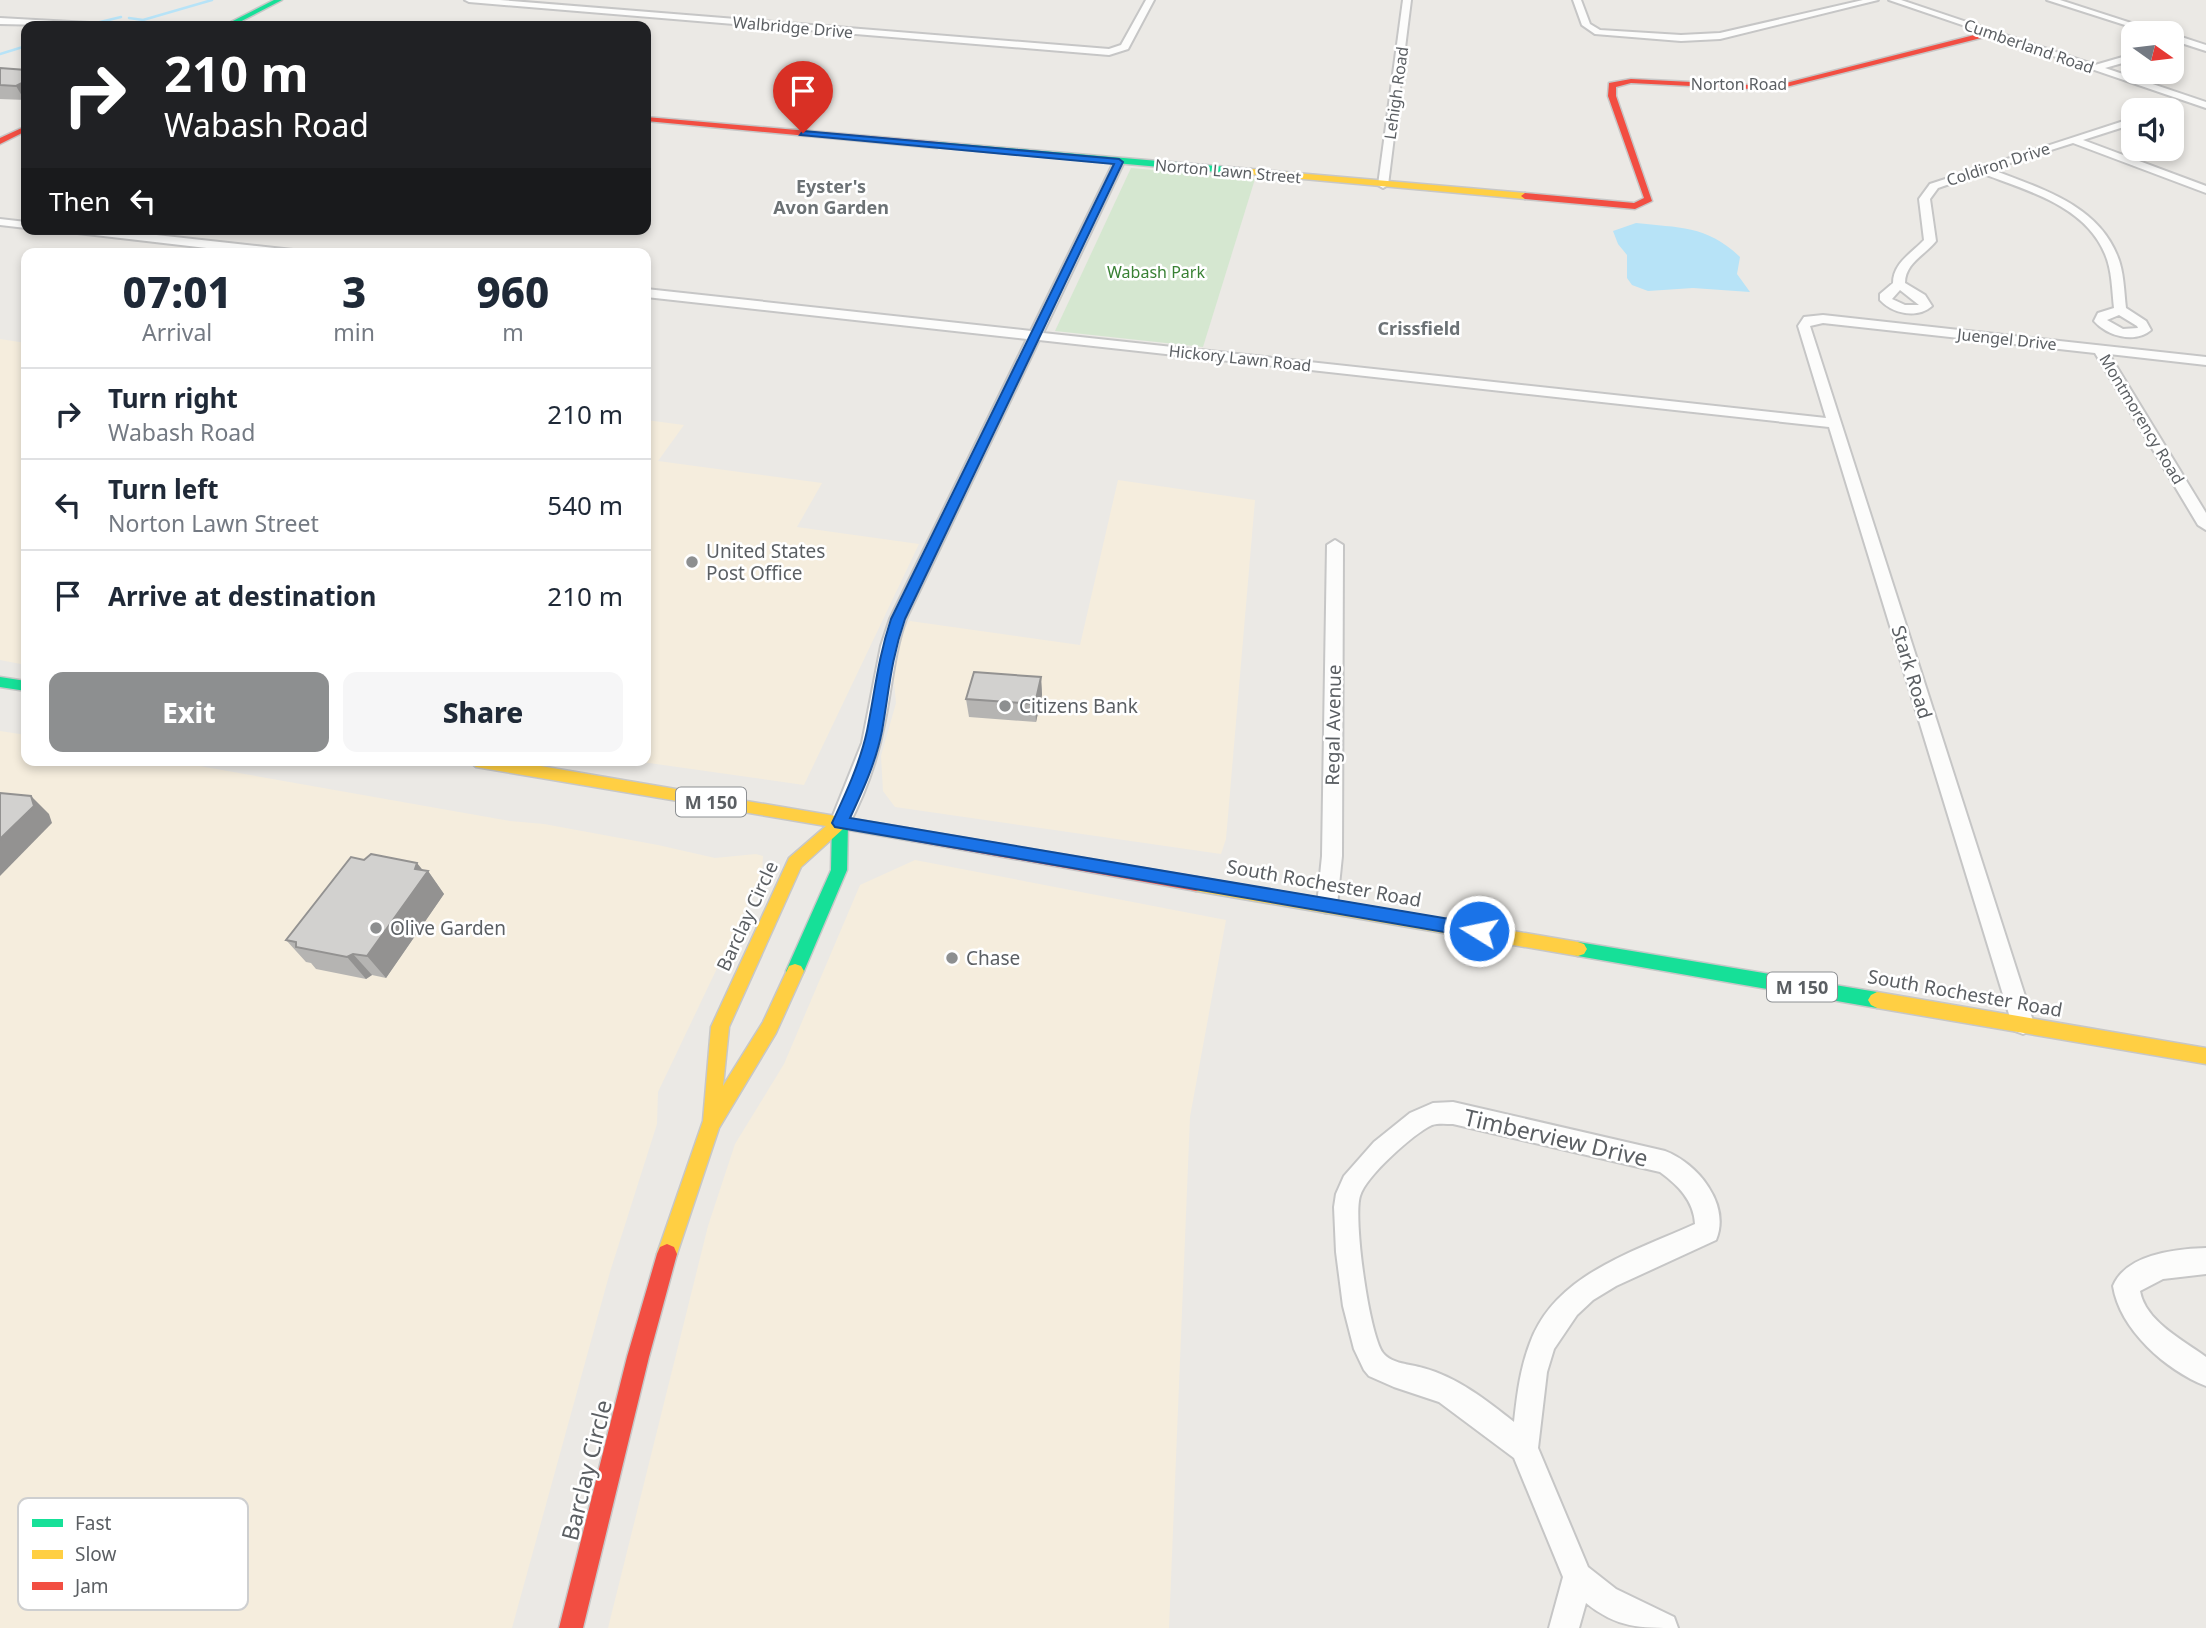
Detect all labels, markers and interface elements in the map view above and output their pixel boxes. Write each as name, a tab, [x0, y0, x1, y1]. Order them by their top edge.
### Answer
street label: Walbridge Drive	[732, 11, 854, 43]
street label: Cumberland Road	[1961, 13, 2097, 79]
north arrow	[2121, 21, 2184, 84]
map controls	[2121, 21, 2184, 161]
text: 210 m	[164, 40, 309, 106]
street label: Lehigh Road	[1379, 45, 1413, 141]
icon: right	[49, 49, 140, 140]
pin	[773, 61, 833, 133]
icon: arrive	[784, 72, 822, 110]
street label: Norton Road	[1691, 73, 1787, 95]
button: sound	[2121, 98, 2184, 161]
text: Wabash Road	[164, 103, 369, 146]
street label: Coldiron Drive	[1943, 137, 2053, 191]
street label: Norton Lawn Street	[1154, 154, 1302, 188]
district label: Eyster's Avon Garden	[773, 174, 889, 219]
icon: left	[124, 182, 162, 220]
text: Then	[49, 183, 110, 219]
park label: Wabash Park	[1107, 261, 1205, 283]
text: 07:01	[123, 263, 232, 320]
text: 3	[342, 263, 366, 320]
text: 960	[477, 263, 549, 320]
text: Arrival	[142, 316, 212, 348]
text: min	[333, 316, 375, 348]
text: m	[502, 316, 524, 348]
district label: Crissfield	[1378, 316, 1460, 340]
street label: Juengel Drive	[1954, 323, 2058, 355]
street label: Hickory Lawn Road	[1168, 340, 1312, 376]
street label: Montmorency Road	[2094, 350, 2190, 488]
text: Turn right	[108, 380, 238, 416]
icon: right	[49, 395, 87, 433]
text: 210 m	[547, 396, 623, 432]
text: Wabash Road	[108, 416, 255, 448]
text: Turn left	[108, 471, 219, 507]
icon: left	[49, 486, 87, 524]
text: 540 m	[547, 487, 623, 523]
text: Norton Lawn Street	[108, 507, 319, 539]
place label: United States Post Office	[706, 538, 825, 586]
marker: United States Post Office	[684, 554, 700, 570]
icon: arrive	[49, 577, 87, 615]
text: Arrive at destination	[108, 578, 377, 614]
text: 210 m	[547, 578, 623, 614]
street label: Stark Road	[1885, 622, 1939, 722]
street label: Regal Avenue	[1319, 664, 1347, 786]
button: Exit	[49, 672, 329, 752]
button: Share	[343, 672, 623, 752]
place label: Citizens Bank	[1019, 693, 1138, 719]
marker: Citizens Bank	[997, 698, 1013, 714]
road number: M 150	[676, 788, 746, 816]
street label: South Rochester Road	[1225, 853, 1423, 913]
street label: Barclay Circle	[710, 857, 784, 975]
position arrow	[1442, 894, 1516, 968]
place label: Olive Garden	[390, 915, 506, 941]
marker: Olive Garden	[368, 920, 384, 936]
place label: Chase	[966, 945, 1020, 971]
marker: Chase	[944, 950, 960, 966]
street label: South Rochester Road	[1866, 963, 2064, 1023]
road number: M 150	[1767, 972, 1837, 1002]
street label: Timberview Drive	[1461, 1100, 1651, 1174]
street label: Barclay Circle	[553, 1396, 619, 1544]
legend	[18, 1498, 248, 1610]
text: Fast	[75, 1510, 112, 1536]
text: Slow	[75, 1541, 116, 1567]
text: Jam	[73, 1573, 109, 1599]

